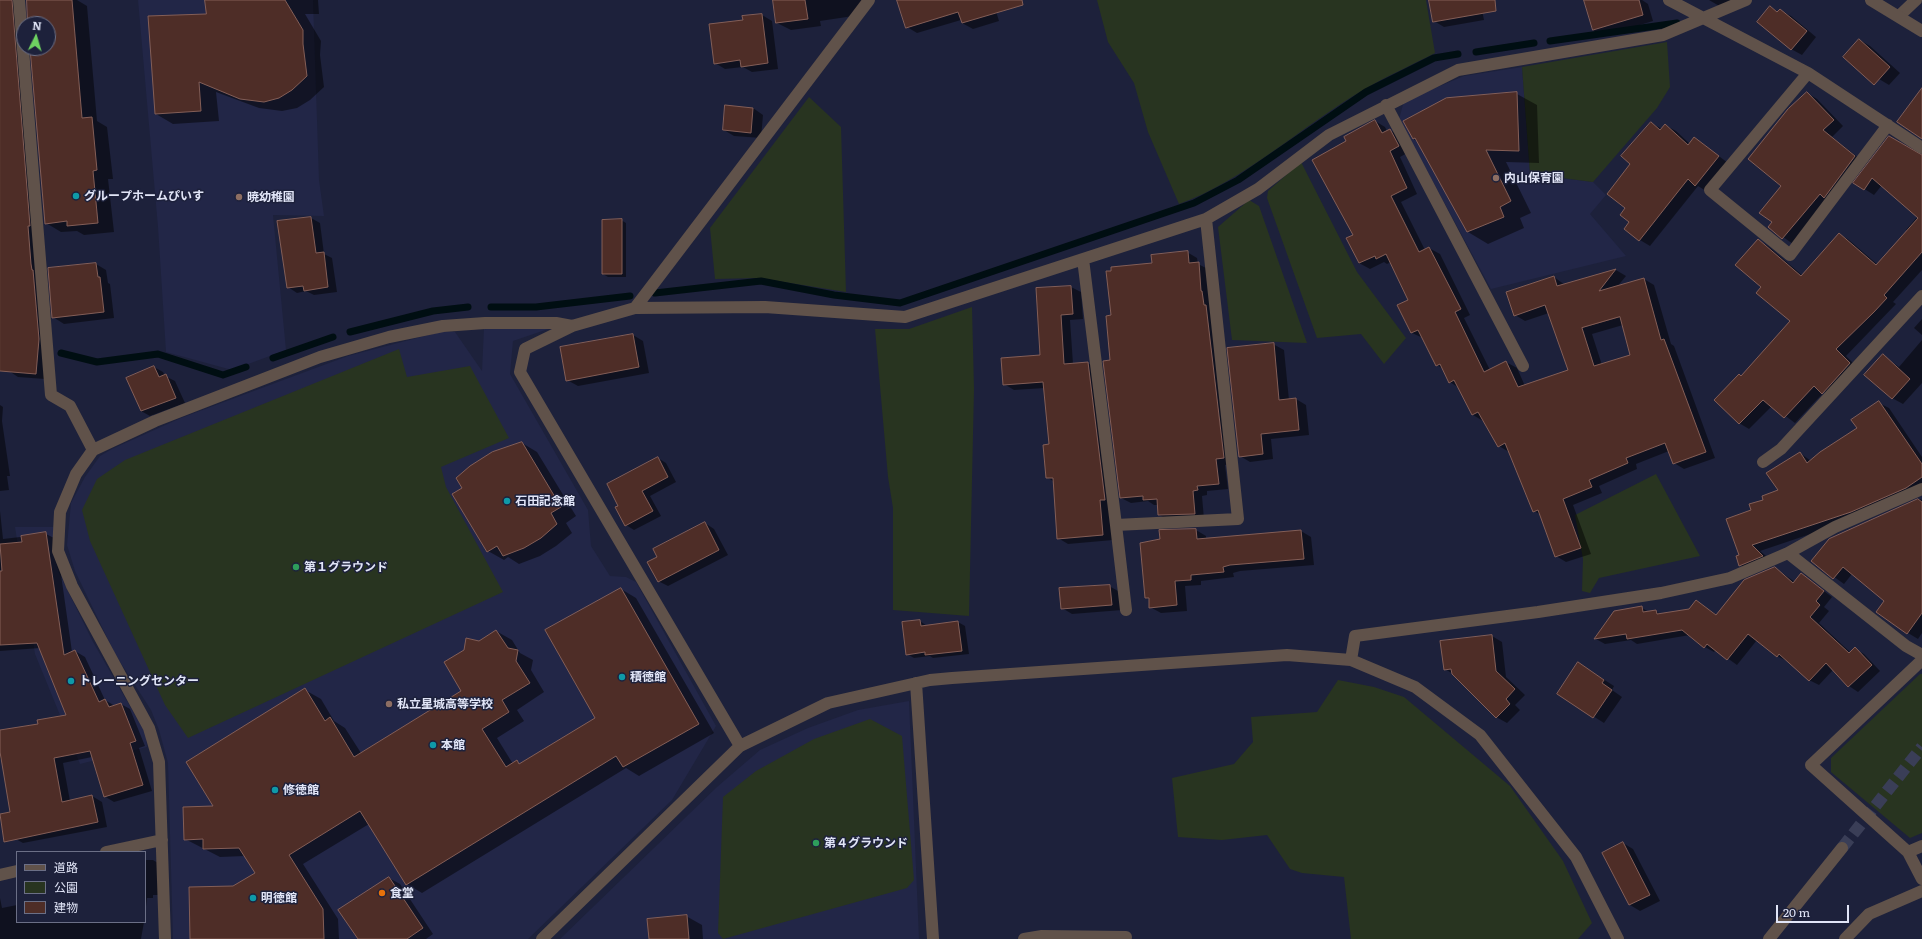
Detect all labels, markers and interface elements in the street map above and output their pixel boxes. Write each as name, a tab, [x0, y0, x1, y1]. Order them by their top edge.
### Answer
north arrow	[16, 16, 56, 56]
text: N	[32, 17, 42, 33]
place label: 内山保育園	[1504, 171, 1564, 185]
marker: 内山保育園	[1491, 173, 1501, 183]
place label: グループホームぴいす	[84, 189, 204, 203]
place label: 暁幼稚園	[247, 190, 295, 204]
marker: グループホームぴいす	[71, 191, 81, 201]
marker: 暁幼稚園	[234, 192, 244, 202]
place label: 石田記念館	[515, 494, 575, 508]
marker: 石田記念館	[502, 496, 512, 506]
place label: 第１グラウンド	[304, 560, 388, 574]
marker: 第１グラウンド	[291, 562, 301, 572]
place label: 積徳館	[630, 670, 666, 684]
marker: 積徳館	[617, 672, 627, 682]
place label: トレーニングセンター	[79, 674, 199, 688]
marker: トレーニングセンター	[66, 676, 76, 686]
place label: 私立星城高等学校	[397, 697, 493, 711]
marker: 私立星城高等学校	[384, 699, 394, 709]
place label: 本館	[441, 738, 465, 752]
marker: 本館	[428, 740, 438, 750]
place label: 修徳館	[283, 783, 319, 797]
marker: 修徳館	[270, 785, 280, 795]
place label: 第４グラウンド	[824, 836, 908, 850]
marker: 第４グラウンド	[811, 838, 821, 848]
legend	[16, 851, 146, 923]
text: 道路	[54, 858, 78, 876]
text: 公園	[54, 878, 78, 896]
place label: 食堂	[390, 886, 414, 900]
marker: 食堂	[377, 888, 387, 898]
place label: 明徳館	[261, 891, 297, 905]
marker: 明徳館	[248, 893, 258, 903]
scale bar	[1778, 897, 1851, 923]
text: 建物	[54, 898, 78, 916]
text: 20 m	[1783, 903, 1810, 921]

